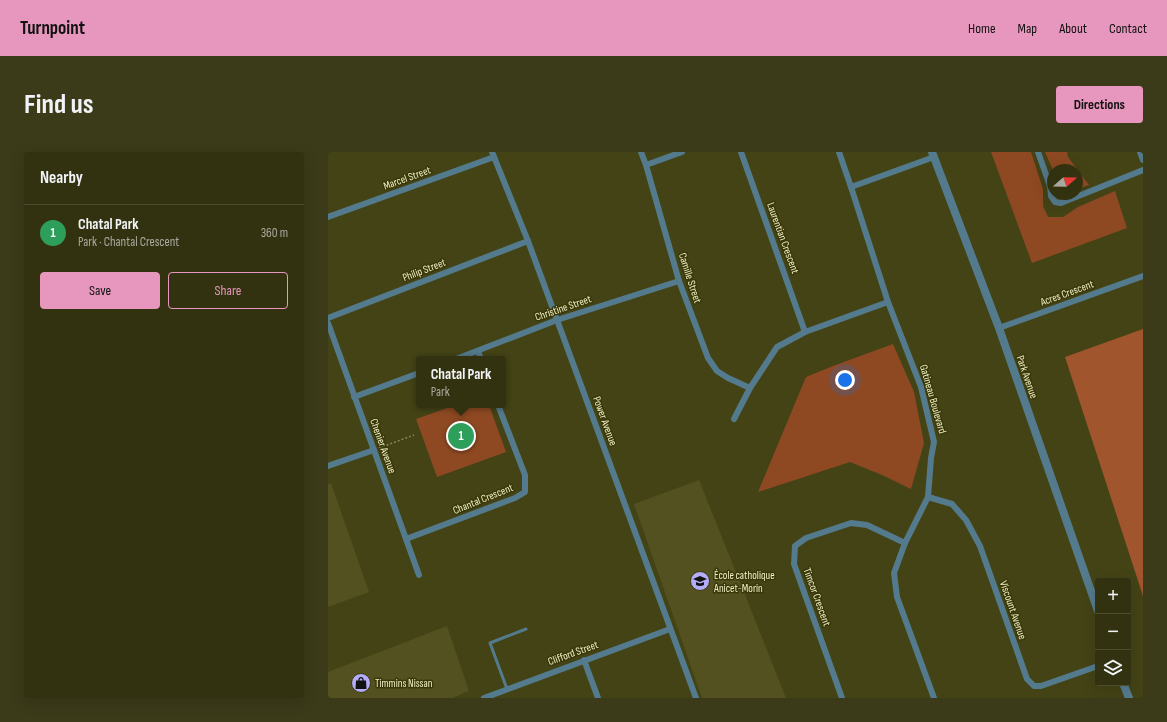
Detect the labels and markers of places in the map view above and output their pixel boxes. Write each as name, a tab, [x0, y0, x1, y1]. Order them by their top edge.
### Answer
pin: 1	[448, 421, 474, 451]
place label: École catholique Anicet-Morin	[713, 569, 775, 595]
school or university icon: École catholique Anicet-Morin	[689, 570, 711, 592]
shop icon: Timmins Nissan	[350, 672, 372, 694]
place label: Timmins Nissan	[375, 677, 433, 690]

